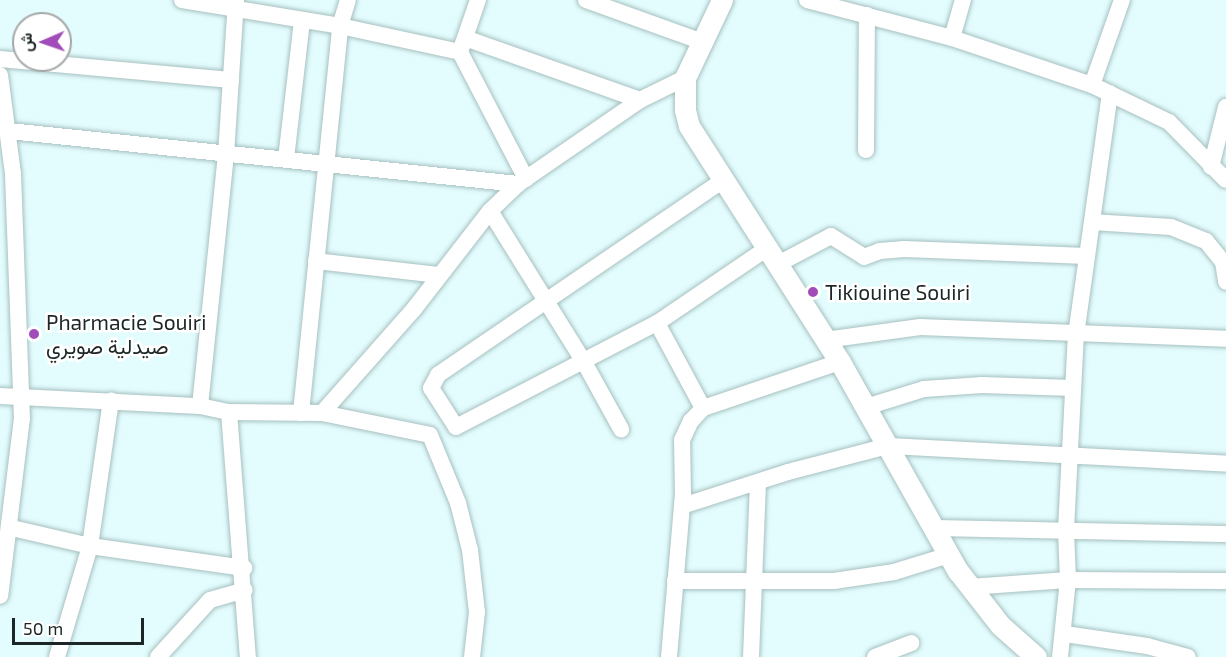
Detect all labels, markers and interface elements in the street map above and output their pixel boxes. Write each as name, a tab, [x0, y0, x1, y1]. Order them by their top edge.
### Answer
north arrow	[12, 12, 72, 72]
text: ش	[16, 33, 35, 53]
place label: Tikiouine Souiri	[825, 279, 970, 305]
marker: Tikiouine Souiri	[806, 285, 820, 299]
place label: Pharmacie Souiri صيدلية صويري	[46, 309, 206, 359]
marker: Pharmacie Souiri صيدلية صويري	[27, 327, 41, 341]
scale bar	[15, 606, 147, 644]
text: 50 m	[23, 617, 63, 639]

